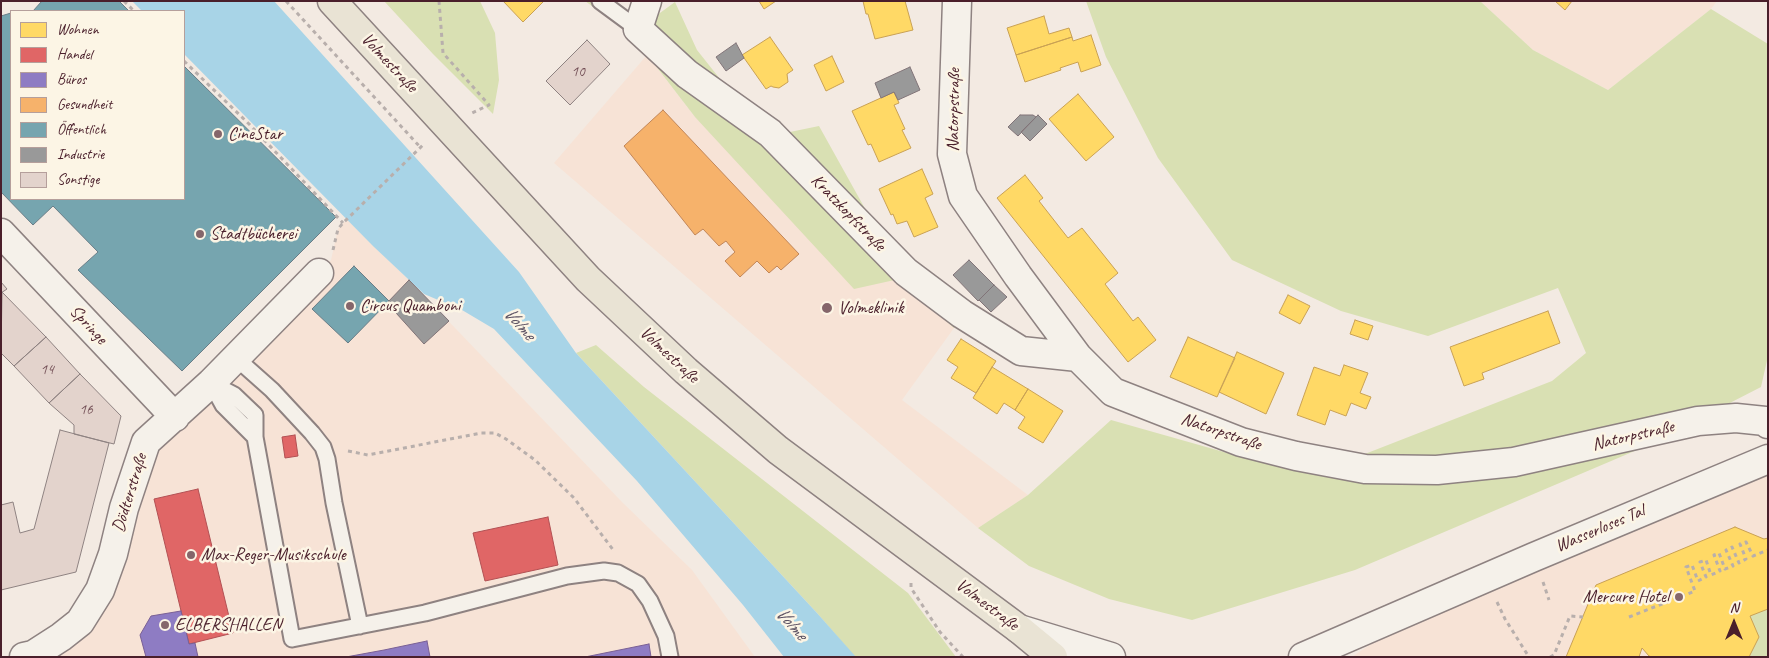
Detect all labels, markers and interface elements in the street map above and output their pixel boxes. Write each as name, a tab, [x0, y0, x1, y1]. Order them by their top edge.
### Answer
legend	[10, 10, 185, 200]
text: Wohnen	[57, 20, 98, 39]
street label: Volmestraße	[356, 29, 422, 97]
text: Handel	[57, 45, 92, 64]
house number: 10	[571, 63, 585, 81]
street label: Natorpstraße	[942, 68, 966, 152]
text: Büros	[57, 70, 86, 89]
text: Gesundheit	[57, 95, 112, 114]
text: Öffentlich	[57, 120, 106, 139]
place label: CineStar	[228, 123, 282, 145]
marker: CineStar	[212, 128, 224, 140]
text: Industrie	[57, 145, 104, 164]
text: Sonstige	[57, 170, 99, 189]
street label: Kratzkopfstraße	[806, 170, 890, 256]
place label: Stadtbücherei	[210, 223, 297, 245]
marker: Stadtbücherei	[194, 228, 206, 240]
place label: Circus Quamboni	[360, 295, 460, 317]
place label: Volmeklinik	[838, 297, 904, 319]
marker: Circus Quamboni	[344, 300, 356, 312]
street label: Springe	[65, 301, 111, 349]
marker: Volmeklinik	[820, 301, 834, 315]
water label: Volme	[498, 303, 540, 345]
street label: Volmestraße	[635, 322, 703, 388]
house number: 14	[40, 361, 54, 379]
house number: 16	[79, 401, 93, 419]
street label: Natorpstraße	[1178, 408, 1264, 456]
street label: Natorpstraße	[1590, 416, 1676, 456]
street label: Dödterstraße	[108, 451, 152, 535]
street label: Wasserloses Tal	[1552, 501, 1648, 557]
place label: Max-Reger-Musikschule	[201, 544, 346, 566]
marker: Max-Reger-Musikschule	[185, 549, 197, 561]
street label: Volmestraße	[951, 574, 1023, 636]
place label: Mercure Hotel	[1583, 586, 1669, 608]
marker: Mercure Hotel	[1673, 591, 1685, 603]
north arrow	[1709, 598, 1759, 648]
text: N	[1730, 599, 1738, 616]
water label: Volme	[770, 603, 812, 645]
place label: ELBERSHALLEN	[175, 614, 281, 636]
marker: ELBERSHALLEN	[159, 619, 171, 631]

